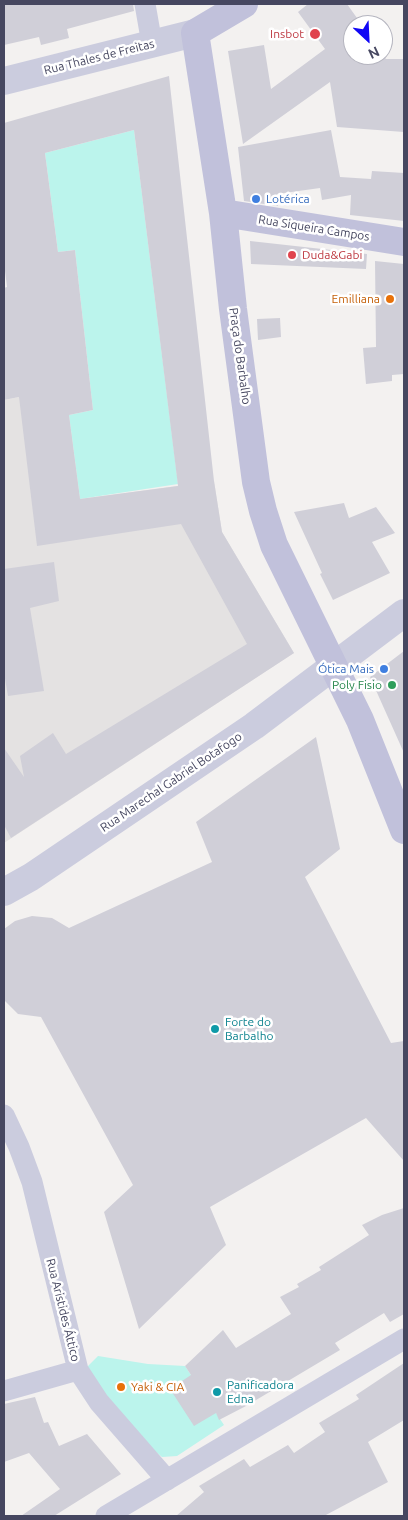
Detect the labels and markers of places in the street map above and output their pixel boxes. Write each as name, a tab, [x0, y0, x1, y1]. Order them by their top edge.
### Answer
place label: Insbot	[270, 27, 304, 41]
marker: Insbot	[308, 27, 322, 41]
place label: Lotérica	[266, 192, 310, 206]
marker: Lotérica	[250, 193, 262, 205]
place label: Duda&Gabi	[302, 248, 362, 262]
marker: Duda&Gabi	[286, 249, 298, 261]
place label: Emilliana	[332, 292, 380, 306]
marker: Emilliana	[384, 293, 396, 305]
place label: Ótica Mais	[318, 662, 374, 676]
marker: Ótica Mais	[378, 663, 390, 675]
place label: Poly Fisio	[332, 678, 382, 692]
marker: Poly Fisio	[386, 679, 398, 691]
place label: Forte do Barbalho	[225, 1015, 274, 1043]
marker: Forte do Barbalho	[209, 1023, 221, 1035]
place label: Panificadora Edna	[227, 1378, 294, 1406]
place label: Yaki & CIA	[131, 1380, 184, 1394]
marker: Yaki & CIA	[115, 1381, 127, 1393]
marker: Panificadora Edna	[211, 1386, 223, 1398]

